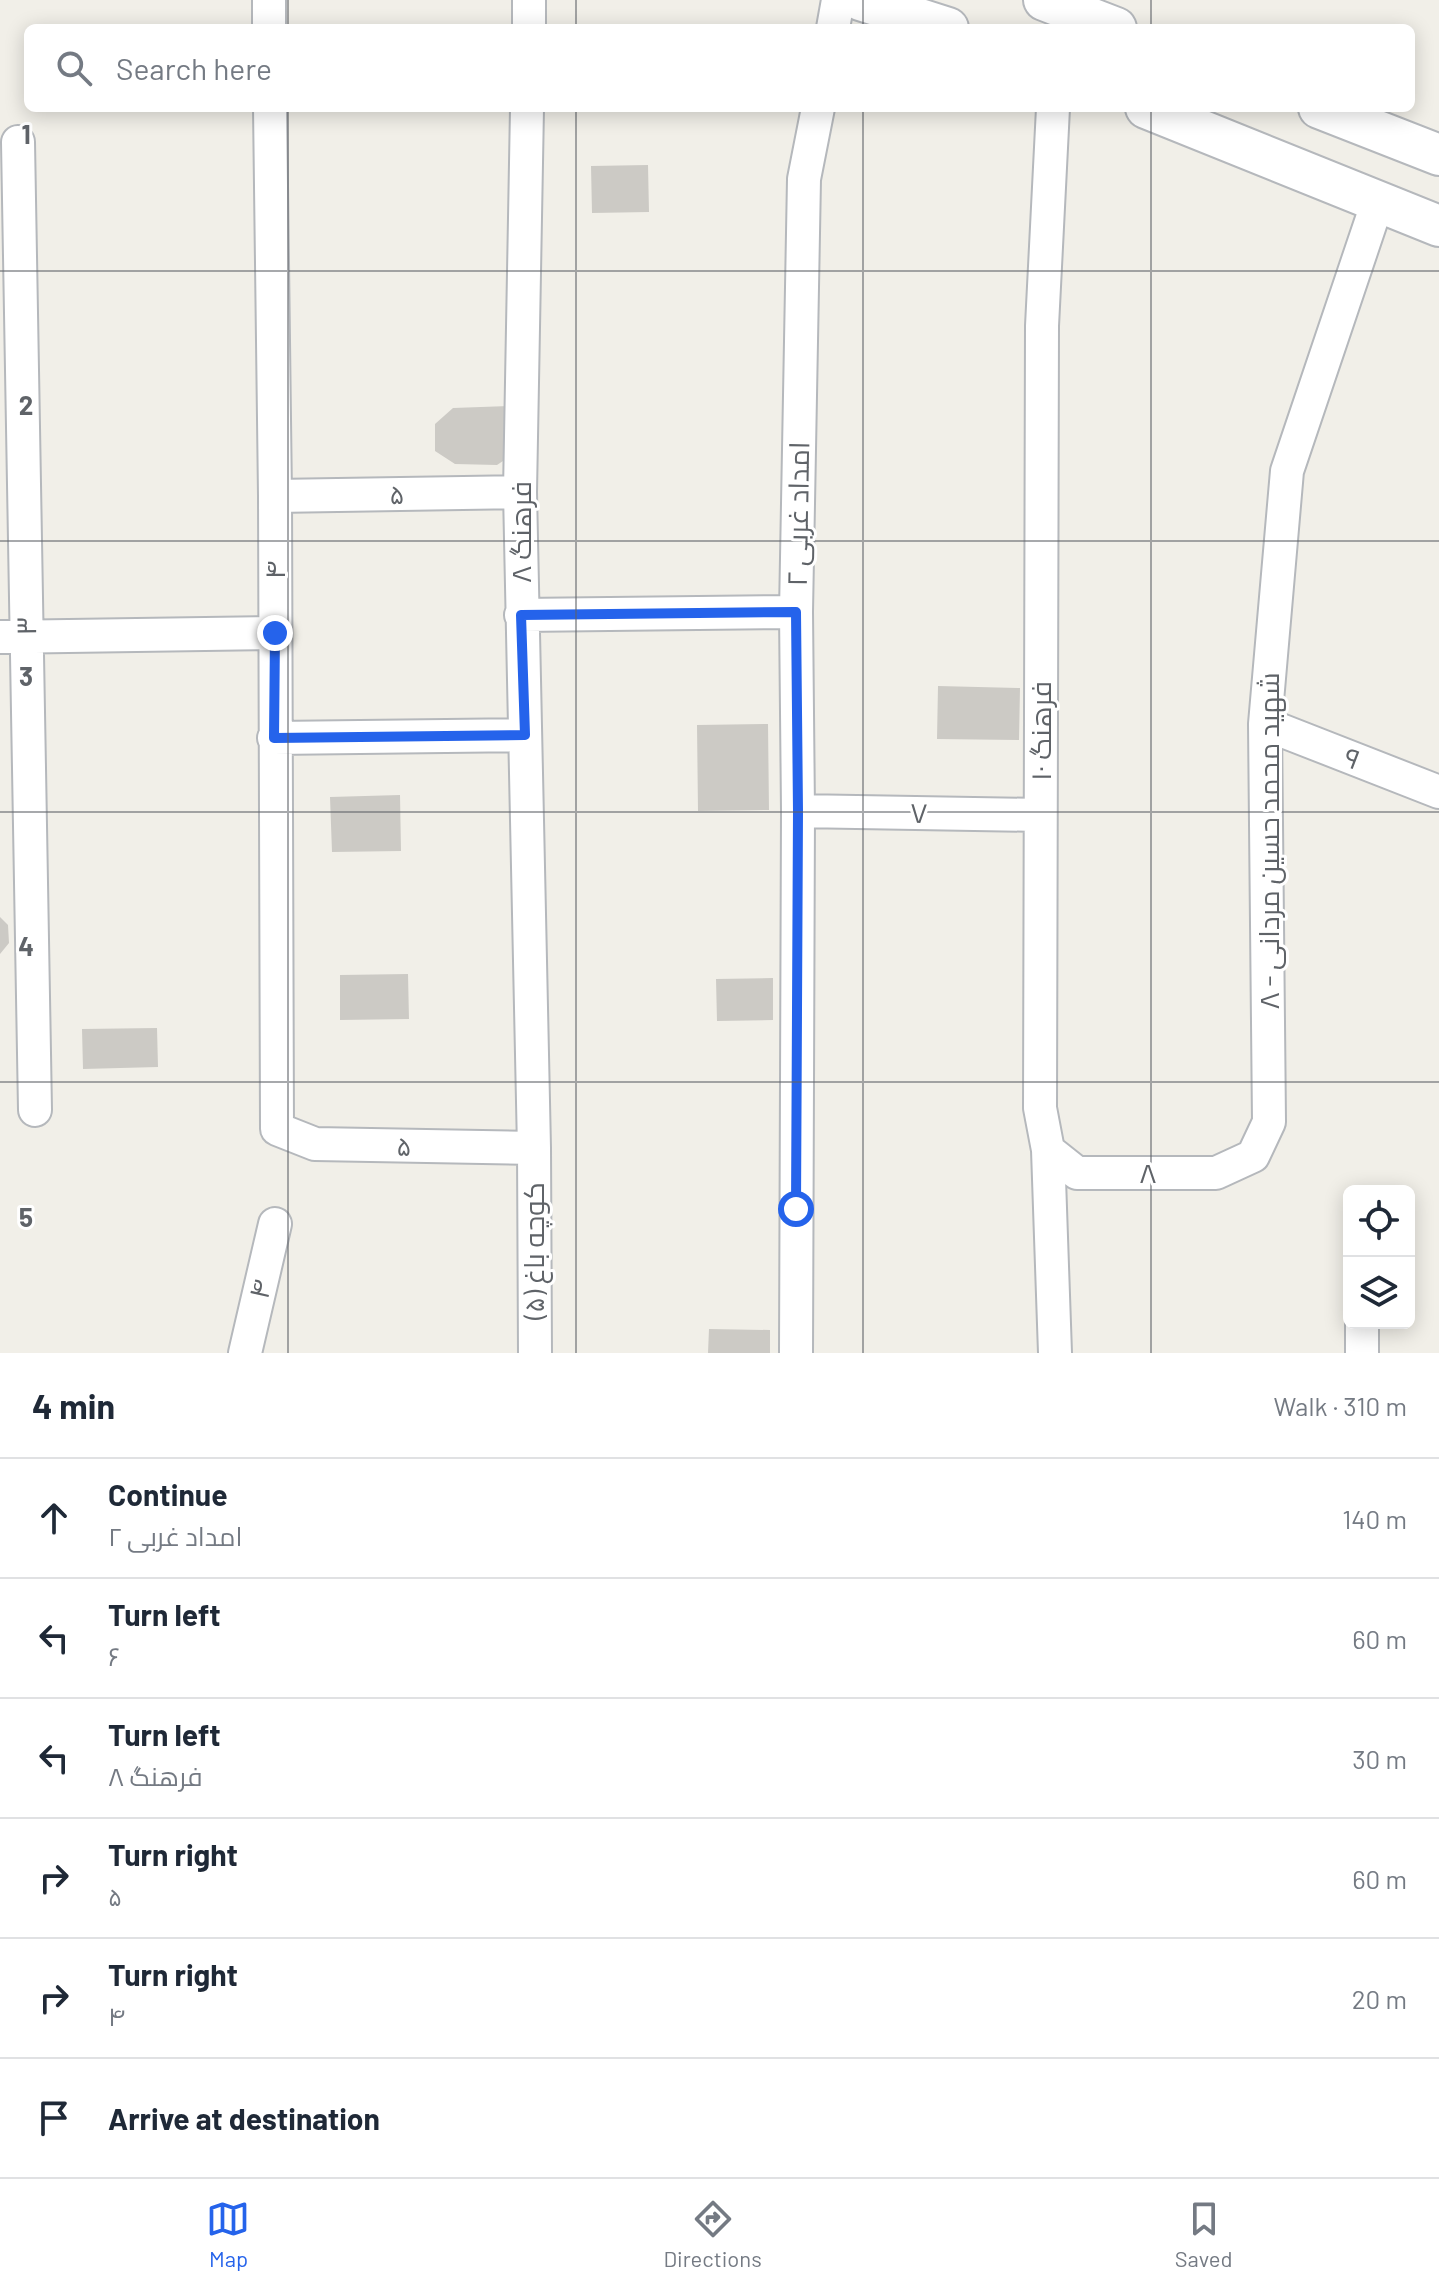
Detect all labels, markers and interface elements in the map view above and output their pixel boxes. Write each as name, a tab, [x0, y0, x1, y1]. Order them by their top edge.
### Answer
search box	[24, 24, 1415, 112]
icon: search	[52, 46, 96, 90]
text: Search here	[116, 50, 272, 86]
text: 1	[21, 118, 31, 149]
text: 2	[19, 389, 33, 420]
street label: امداد غربی ۲	[779, 441, 816, 587]
street label: ۵	[389, 476, 405, 510]
street label: فرهنگ ۸	[503, 481, 537, 583]
street label: ۴	[257, 561, 291, 579]
route end	[257, 615, 293, 651]
street label: ۳	[8, 616, 42, 636]
text: 3	[19, 660, 33, 691]
street label: شهید محمد حسین مردانی - ۸	[1251, 672, 1286, 1010]
street label: فرهنگ ۱۰	[1023, 681, 1057, 781]
street label: ۹	[1339, 739, 1365, 776]
street label: ۷	[910, 795, 928, 829]
text: 4	[18, 930, 34, 961]
street label: ۵	[396, 1128, 412, 1162]
street label: ۸	[1139, 1155, 1157, 1189]
street label: کوچه باغ (۵)	[516, 1182, 553, 1321]
map controls	[1343, 1185, 1415, 1329]
button: locate	[1343, 1185, 1415, 1257]
route start	[778, 1191, 814, 1227]
text: 5	[19, 1201, 33, 1232]
button: layers	[1343, 1257, 1415, 1329]
street label: ۴	[240, 1276, 278, 1302]
text: 4 min	[32, 1385, 115, 1426]
text: Walk · 310 m	[1274, 1390, 1407, 1421]
text: Continue	[108, 1476, 228, 1512]
icon: ahead	[32, 1496, 76, 1540]
text: 140 m	[1342, 1503, 1407, 1534]
text: امداد غربی ۲	[108, 1520, 242, 1551]
text: Turn left	[108, 1596, 221, 1632]
icon: left	[32, 1616, 76, 1660]
text: 60 m	[1352, 1623, 1407, 1654]
text: ۶	[108, 1640, 120, 1671]
text: Turn left	[108, 1716, 221, 1752]
icon: left	[32, 1736, 76, 1780]
text: 30 m	[1352, 1743, 1407, 1774]
text: فرهنگ ۸	[108, 1760, 203, 1791]
text: Turn right	[108, 1836, 238, 1872]
icon: right	[32, 1856, 76, 1900]
text: 60 m	[1352, 1863, 1407, 1894]
text: ۵	[108, 1880, 122, 1911]
text: Turn right	[108, 1956, 238, 1992]
icon: right	[32, 1976, 76, 2020]
text: 20 m	[1352, 1983, 1407, 2014]
text: ۴	[108, 2000, 125, 2031]
icon: arrive	[32, 2096, 76, 2140]
text: Arrive at destination	[108, 2100, 380, 2136]
tab: Map	[206, 2197, 250, 2271]
tab: Directions	[663, 2197, 762, 2271]
tab: Saved	[1175, 2197, 1232, 2271]

